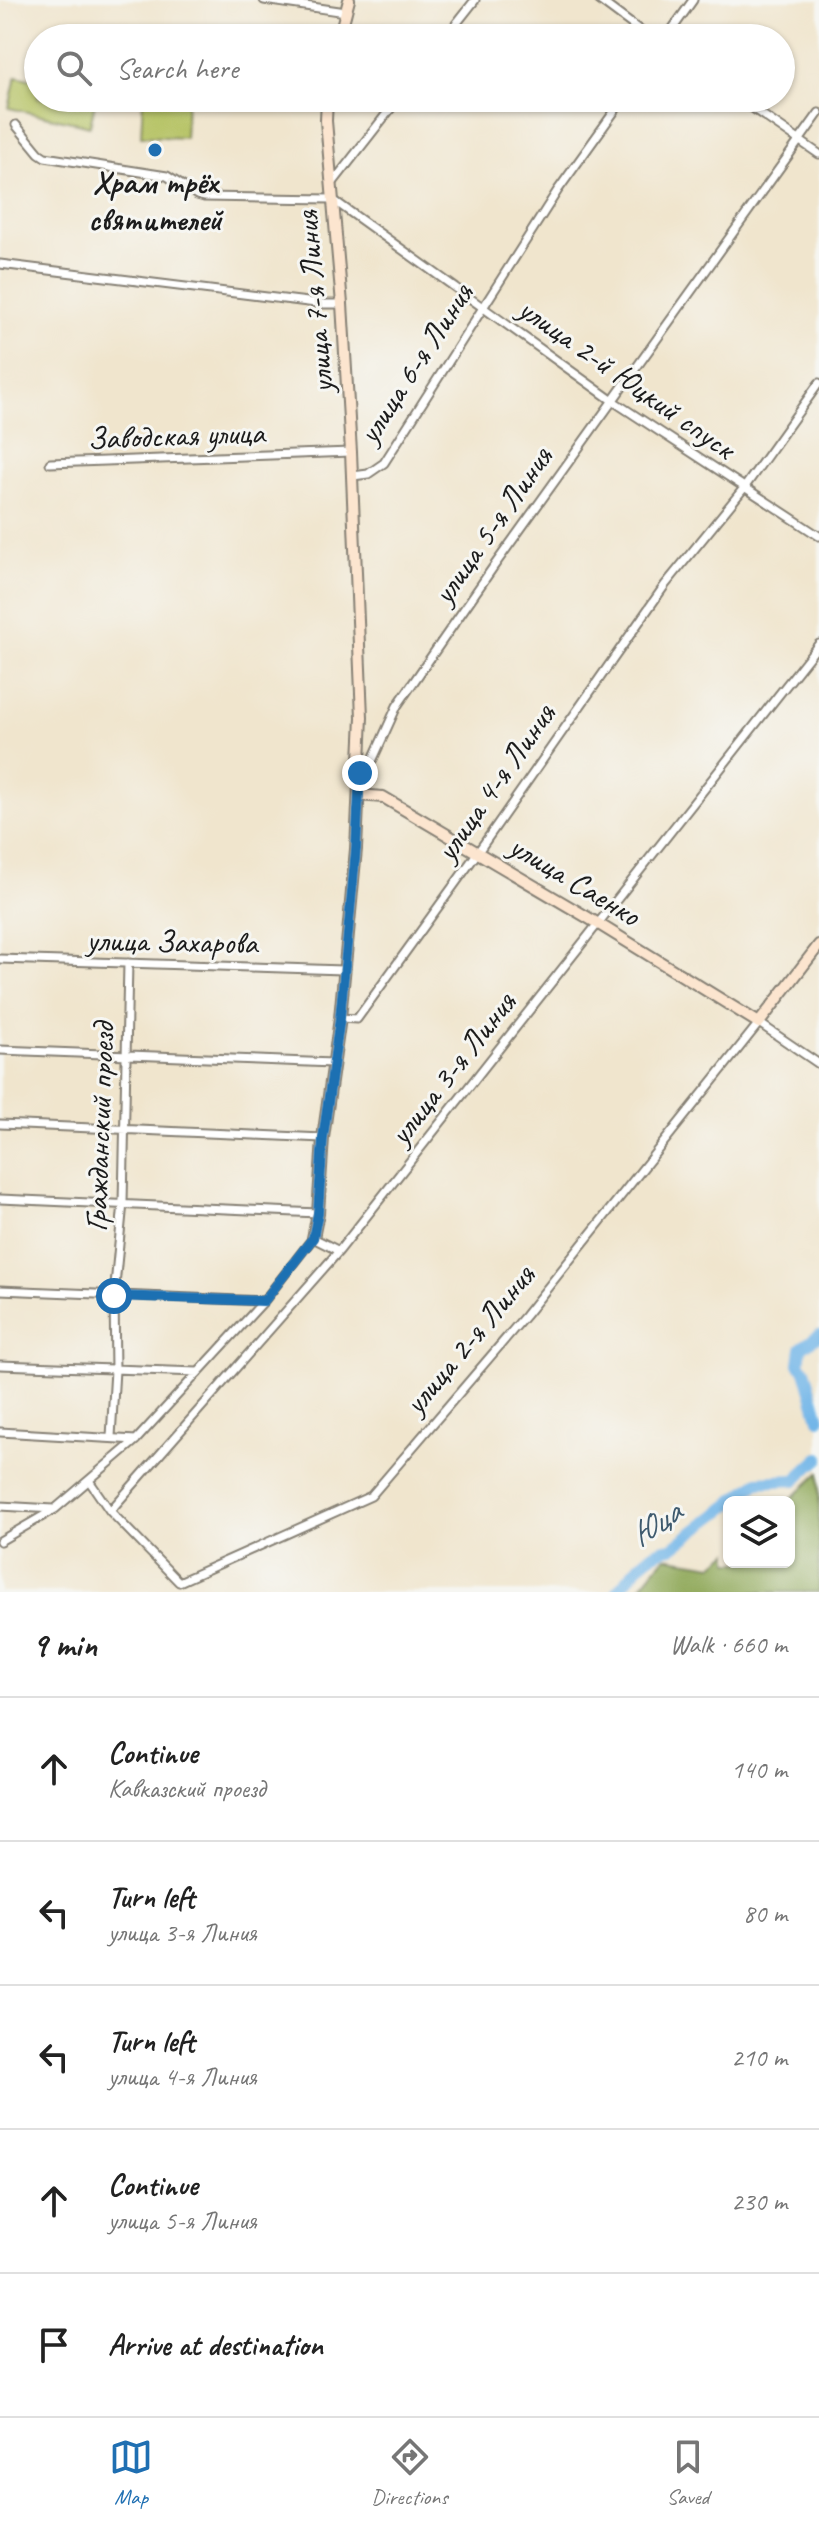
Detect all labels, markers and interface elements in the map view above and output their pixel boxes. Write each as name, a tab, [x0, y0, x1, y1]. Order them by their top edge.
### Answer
search box	[24, 24, 795, 112]
icon: search	[52, 46, 96, 90]
text: Search here	[116, 49, 238, 87]
marker: Храм трёх святителей	[146, 141, 164, 159]
place label: Храм трёх святителей	[88, 162, 224, 240]
street label: улица 7-я Линия	[286, 208, 343, 397]
street label: улица 6-я Линия	[347, 274, 483, 453]
street label: улица 2-й Юцкий спуск	[509, 287, 746, 470]
street label: Заводская улица	[87, 412, 267, 459]
street label: улица 5-я Линия	[422, 437, 563, 614]
street label: улица 4-я Линия	[425, 694, 566, 871]
route end	[342, 755, 378, 791]
street label: улица Саенко	[500, 824, 649, 936]
street label: улица Захарова	[84, 919, 260, 964]
street label: улица 3-я Линия	[379, 982, 526, 1155]
street label: Гражданский проезд	[75, 1019, 124, 1232]
street label: улица 2-я Линия	[394, 1255, 545, 1424]
route start	[96, 1278, 132, 1314]
water label: Юца	[621, 1489, 692, 1556]
map controls	[723, 1496, 795, 1568]
button: layers	[723, 1496, 795, 1568]
text: 9 min	[32, 1623, 97, 1666]
text: Walk · 660 m	[670, 1628, 787, 1661]
text: Continue	[108, 1734, 198, 1772]
icon: ahead	[32, 1747, 76, 1791]
text: 140 m	[731, 1753, 787, 1786]
text: Кавказский проезд	[108, 1772, 266, 1805]
text: Turn left	[108, 1878, 195, 1916]
icon: left	[32, 1891, 76, 1935]
text: 80 m	[743, 1897, 787, 1930]
text: улица 3-я Линия	[108, 1916, 257, 1949]
text: Turn left	[108, 2022, 195, 2060]
icon: left	[32, 2035, 76, 2079]
text: 210 m	[731, 2041, 787, 2074]
text: улица 4-я Линия	[108, 2060, 257, 2093]
text: Continue	[108, 2166, 198, 2204]
icon: ahead	[32, 2179, 76, 2223]
text: 230 m	[731, 2185, 787, 2218]
text: улица 5-я Линия	[108, 2204, 257, 2237]
icon: arrive	[32, 2323, 76, 2367]
text: Arrive at destination	[108, 2326, 323, 2364]
tab: Map	[109, 2435, 153, 2511]
tab: Directions	[371, 2435, 448, 2511]
tab: Saved	[666, 2435, 710, 2511]

